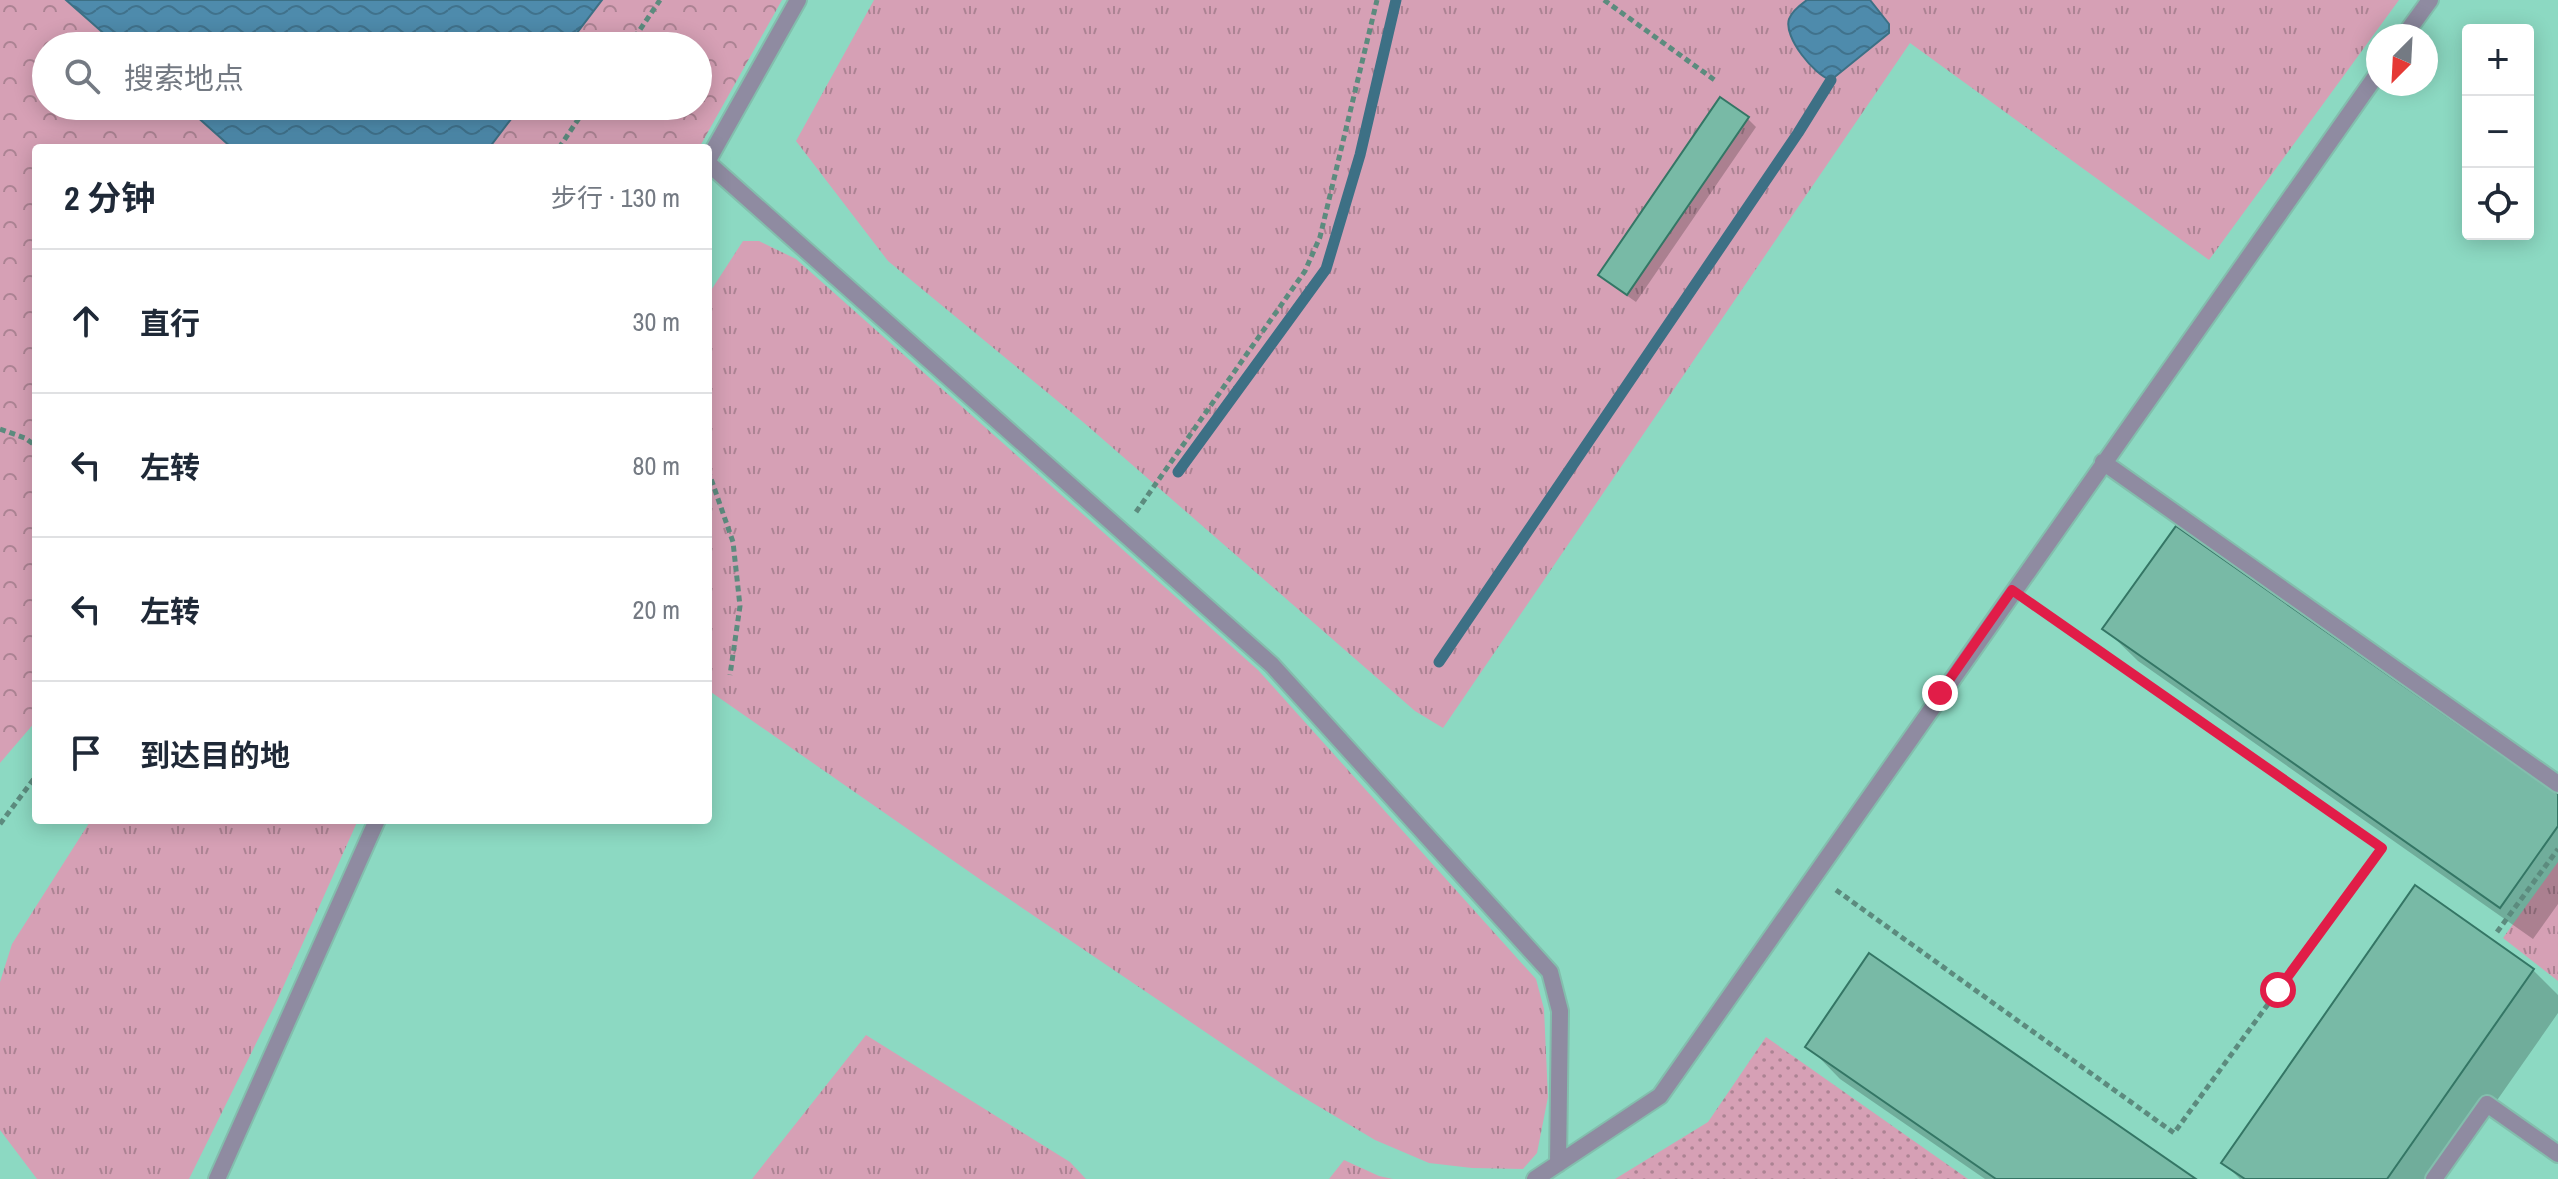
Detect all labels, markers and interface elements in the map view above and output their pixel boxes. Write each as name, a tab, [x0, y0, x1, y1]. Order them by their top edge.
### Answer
north arrow	[2366, 24, 2438, 96]
map controls	[2462, 24, 2534, 240]
button: +	[2462, 24, 2534, 96]
search box	[32, 32, 712, 120]
icon: search	[60, 54, 104, 98]
text: 搜索地点	[124, 58, 244, 98]
button: −	[2462, 96, 2534, 168]
button: locate	[2462, 168, 2534, 240]
text: 2 分钟	[64, 175, 155, 221]
text: 步行 · 130 m	[551, 180, 680, 215]
icon: ahead	[64, 299, 108, 343]
text: 直行	[140, 303, 200, 343]
text: 30 m	[633, 304, 680, 339]
icon: left	[64, 443, 108, 487]
text: 左转	[140, 447, 200, 487]
text: 80 m	[633, 448, 680, 483]
icon: left	[64, 587, 108, 631]
text: 左转	[140, 591, 200, 631]
text: 20 m	[633, 592, 680, 627]
route end	[1922, 675, 1958, 711]
icon: arrive	[64, 731, 108, 775]
text: 到达目的地	[140, 735, 290, 775]
route start	[2260, 972, 2296, 1008]

